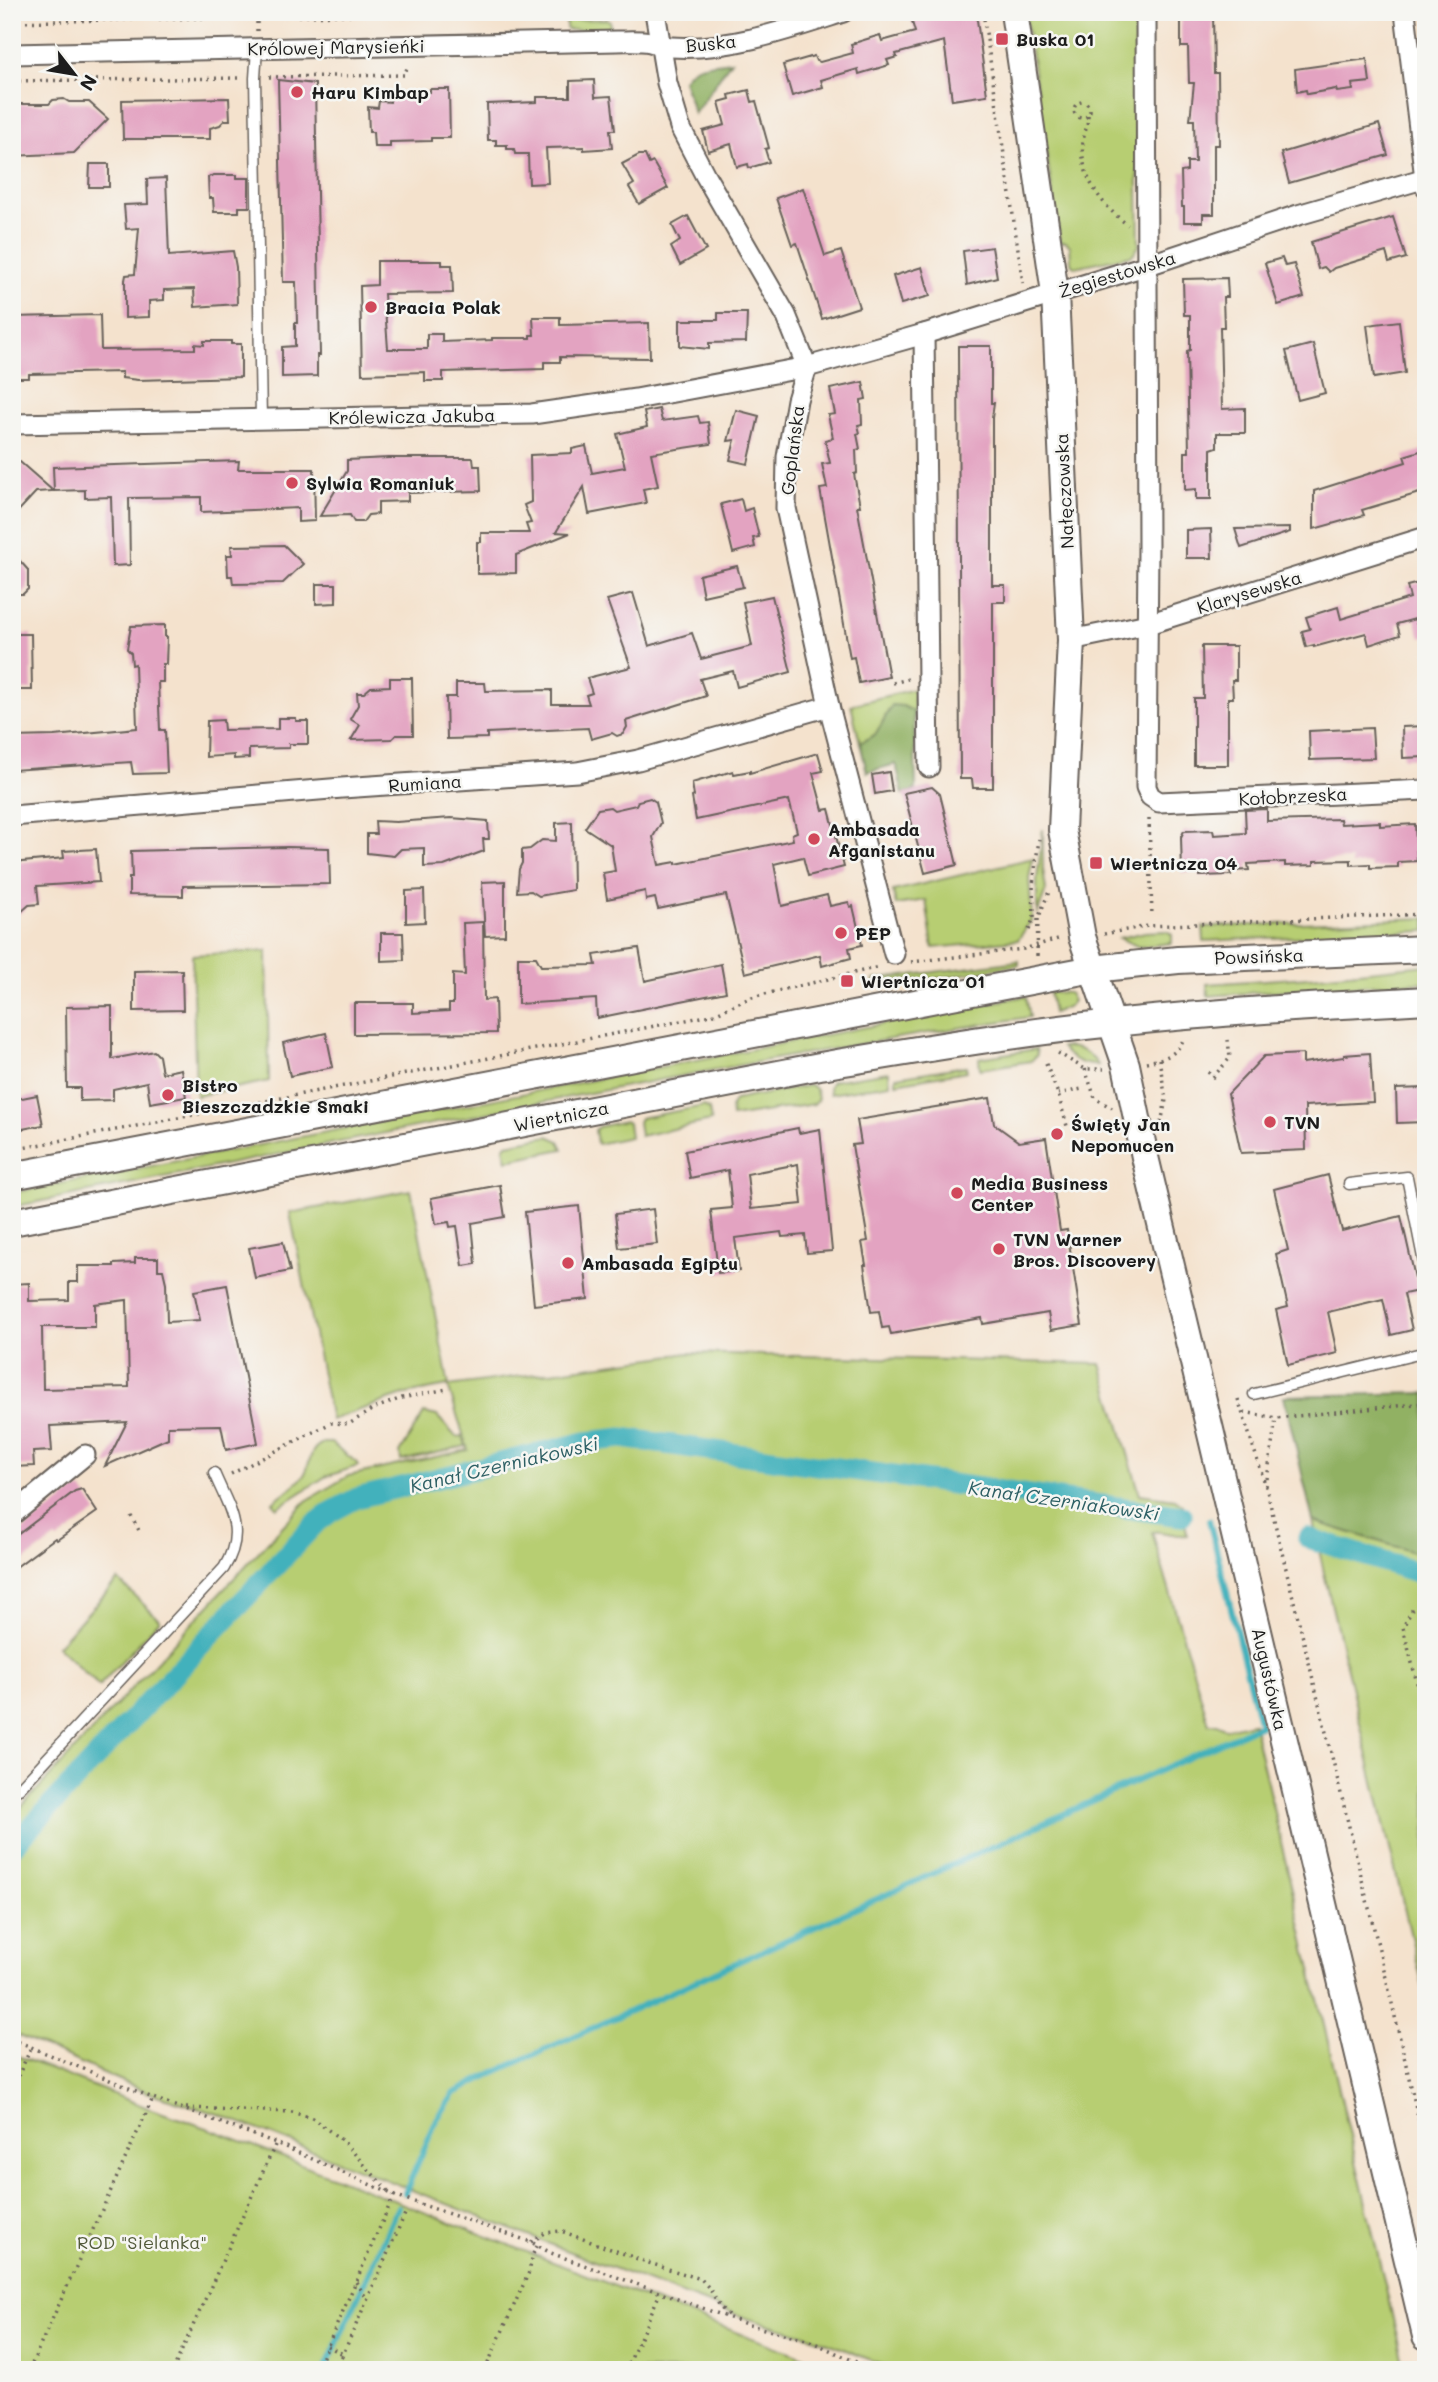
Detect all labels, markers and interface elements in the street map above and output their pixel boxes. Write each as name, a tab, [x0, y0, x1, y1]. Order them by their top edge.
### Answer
place label: Buska 01	[1016, 27, 1094, 51]
street label: Buska	[685, 28, 737, 58]
marker: Buska 01	[994, 31, 1010, 47]
street label: Królowej Marysieńki	[247, 33, 425, 61]
north arrow	[38, 38, 108, 108]
text: N	[75, 70, 103, 96]
place label: Haru Kimbap	[311, 80, 429, 104]
marker: Haru Kimbap	[289, 84, 305, 100]
street label: Żegiestowska	[1056, 245, 1178, 303]
place label: Bracia Polak	[385, 295, 501, 319]
marker: Bracia Polak	[363, 299, 379, 315]
street label: Królewicza Jakuba	[329, 403, 495, 429]
street label: Goplańska	[775, 404, 809, 496]
street label: Nałęczowska	[1049, 432, 1079, 550]
place label: Sylwia Romaniuk	[306, 471, 455, 495]
marker: Sylwia Romaniuk	[284, 475, 300, 491]
street label: Klarysewska	[1194, 565, 1304, 619]
street label: Rumiana	[387, 768, 463, 798]
street label: Kołobrzeska	[1238, 781, 1348, 811]
place label: Ambasada Afganistanu	[828, 817, 935, 862]
marker: Ambasada Afganistanu	[806, 831, 822, 847]
place label: Wiertnicza 04	[1110, 851, 1237, 875]
marker: Wiertnicza 04	[1088, 855, 1104, 871]
place label: PEP	[855, 921, 891, 945]
marker: PEP	[833, 925, 849, 941]
street label: Powsińska	[1214, 942, 1304, 970]
place label: Wiertnicza 01	[861, 969, 985, 993]
marker: Wiertnicza 01	[839, 973, 855, 989]
place label: Bistro Bieszczadzkie Smaki	[182, 1073, 369, 1118]
marker: Bistro Bieszczadzkie Smaki	[160, 1087, 176, 1103]
street label: Wiertnicza	[511, 1095, 611, 1137]
place label: TVN	[1284, 1110, 1320, 1134]
place label: Święty Jan Nepomucen	[1071, 1112, 1174, 1157]
marker: TVN	[1262, 1114, 1278, 1130]
marker: Święty Jan Nepomucen	[1049, 1126, 1065, 1142]
place label: Media Business Center	[971, 1171, 1108, 1216]
marker: Media Business Center	[949, 1185, 965, 1201]
place label: TVN Warner Bros. Discovery	[1013, 1227, 1156, 1272]
marker: TVN Warner Bros. Discovery	[991, 1241, 1007, 1257]
place label: Ambasada Egiptu	[582, 1251, 738, 1275]
marker: Ambasada Egiptu	[560, 1255, 576, 1271]
water label: Kanał Czerniakowski	[407, 1430, 601, 1498]
water label: Kanał Czerniakowski	[967, 1474, 1161, 1526]
street label: Augustówka	[1247, 1625, 1293, 1733]
park label: ROD "Sielanka"	[77, 2230, 207, 2254]

